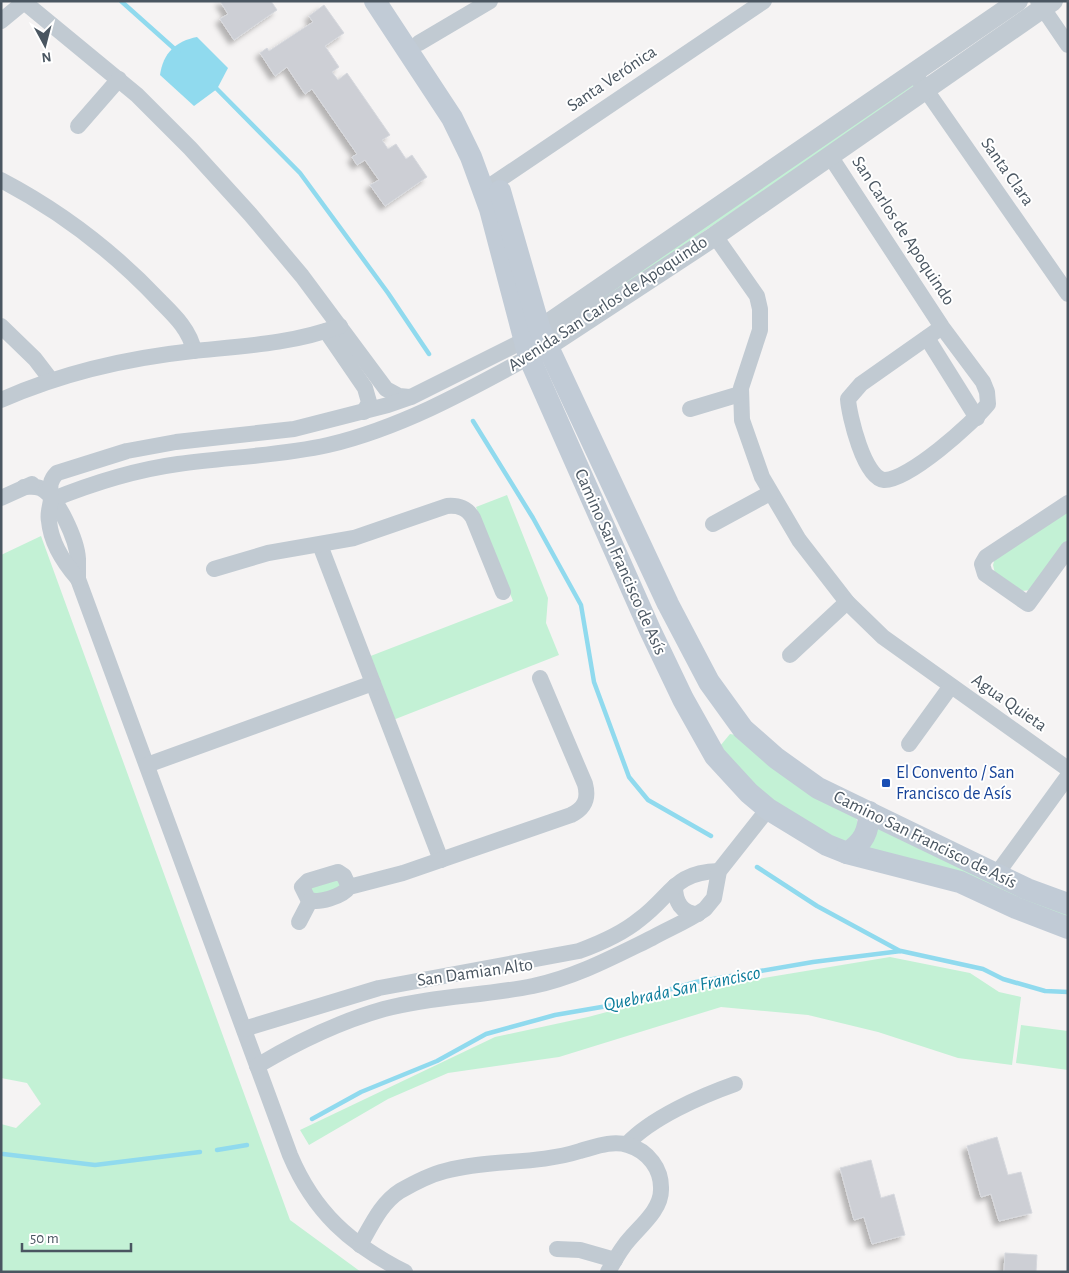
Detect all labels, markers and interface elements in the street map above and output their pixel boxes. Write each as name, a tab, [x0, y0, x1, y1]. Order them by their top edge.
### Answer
north arrow	[20, 20, 70, 70]
street label: Santa Verónica	[564, 43, 660, 115]
text: N	[41, 49, 52, 64]
street label: Santa Clara	[977, 135, 1037, 209]
street label: San Carlos de Apoquindo	[848, 153, 958, 309]
street label: Avenida San Carlos de Apoquindo	[505, 233, 711, 375]
street label: Camino San Francisco de Asís	[571, 466, 669, 658]
street label: Agua Quieta	[968, 671, 1050, 735]
place label: El Convento / San Francisco de Asís	[896, 764, 1015, 803]
marker: El Convento / San Francisco de Asís	[880, 777, 892, 789]
street label: Camino San Francisco de Asís	[831, 788, 1019, 892]
street label: San Damian Alto	[416, 956, 534, 990]
water label: Quebrada San Francisco	[602, 963, 762, 1015]
scale bar	[22, 1220, 131, 1252]
text: 50 m	[30, 1231, 59, 1246]

